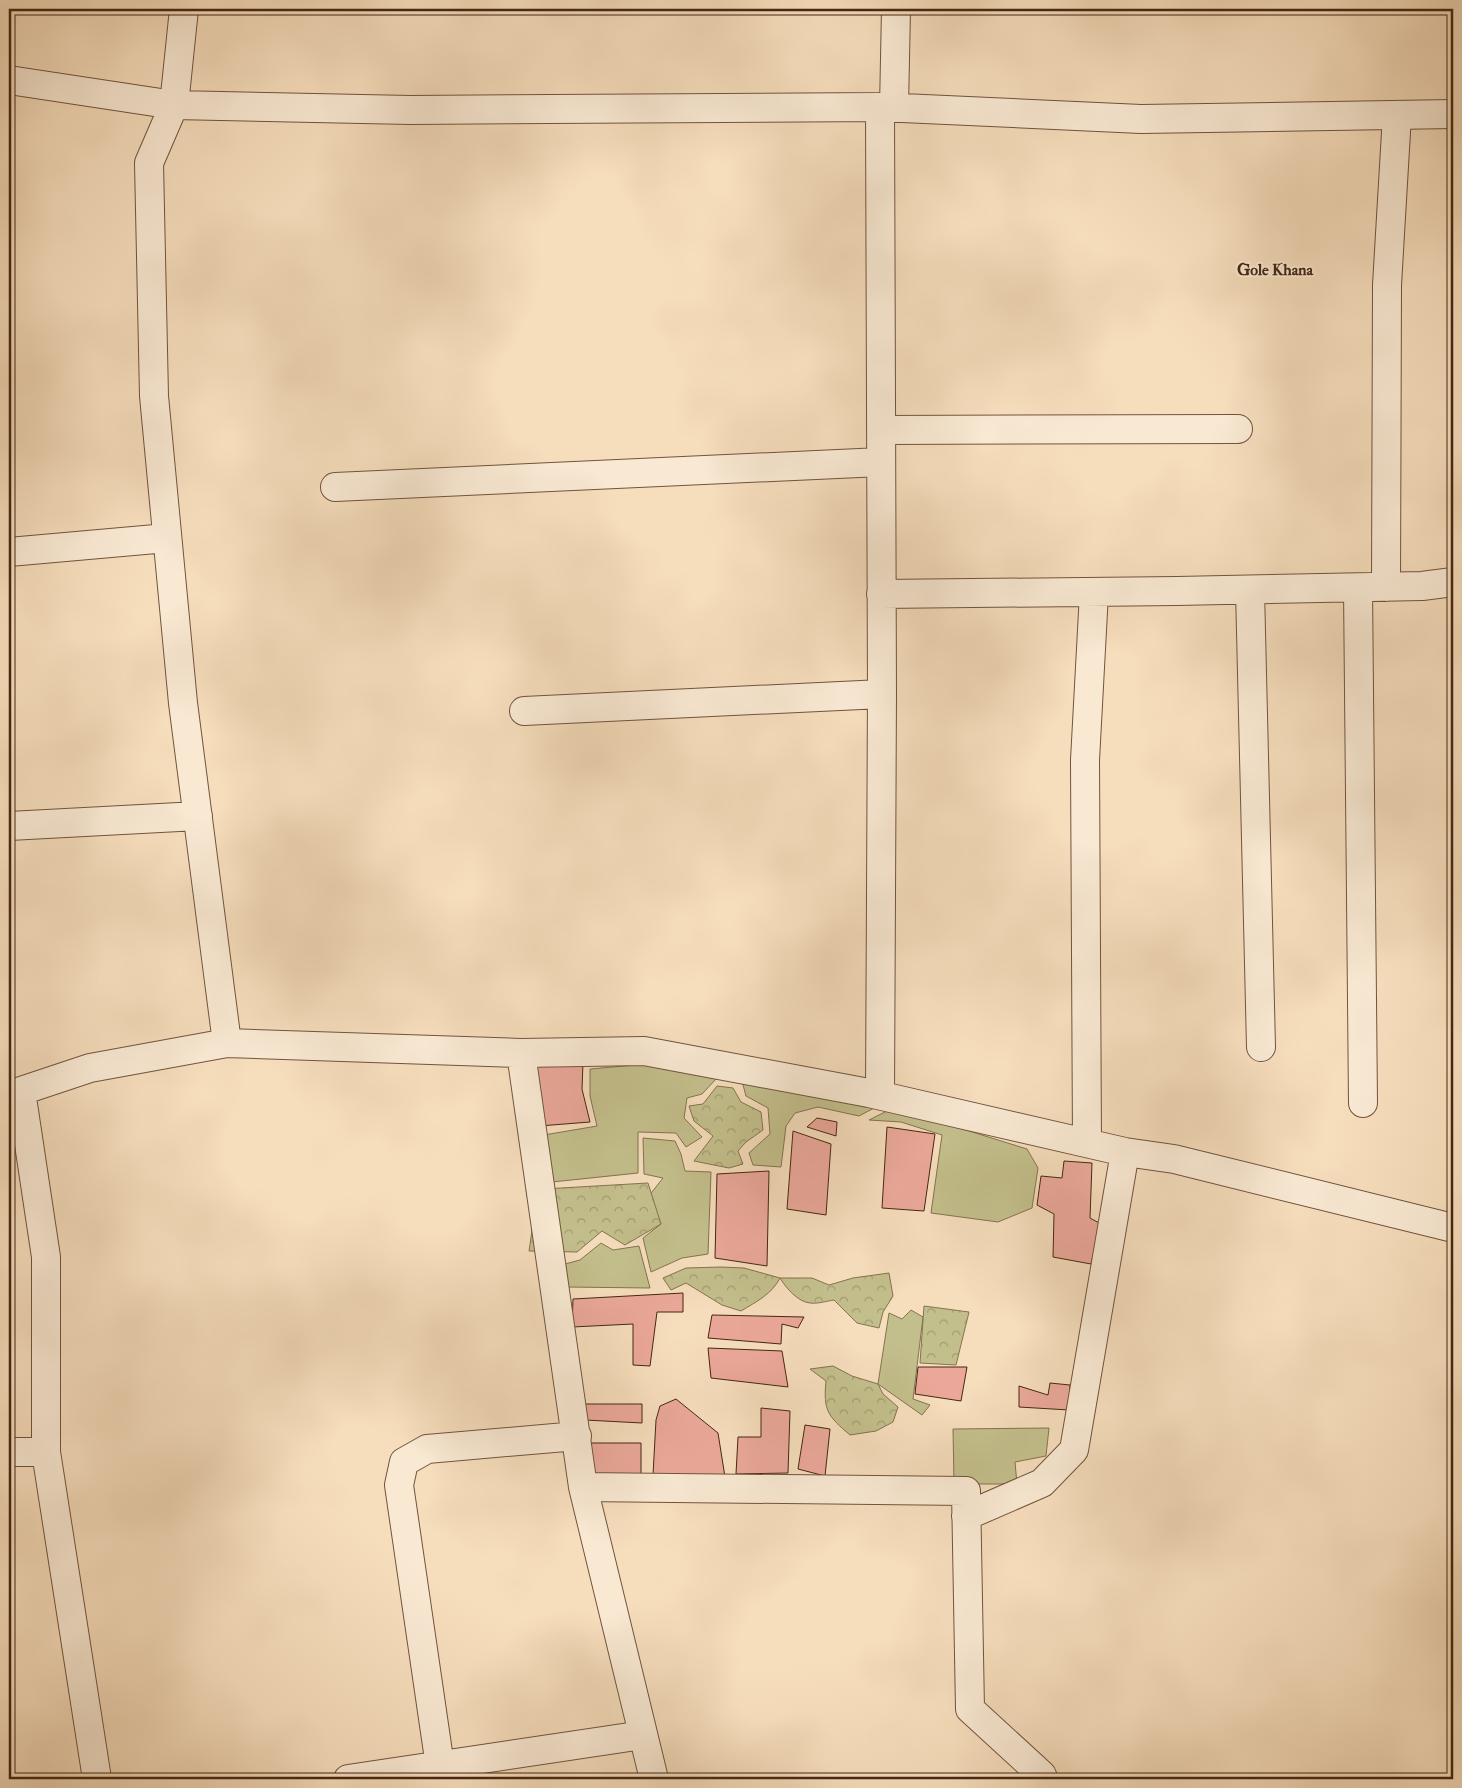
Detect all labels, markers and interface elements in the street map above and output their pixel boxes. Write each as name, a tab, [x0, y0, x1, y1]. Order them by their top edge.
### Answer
district label: Gole Khana	[1237, 260, 1313, 280]

